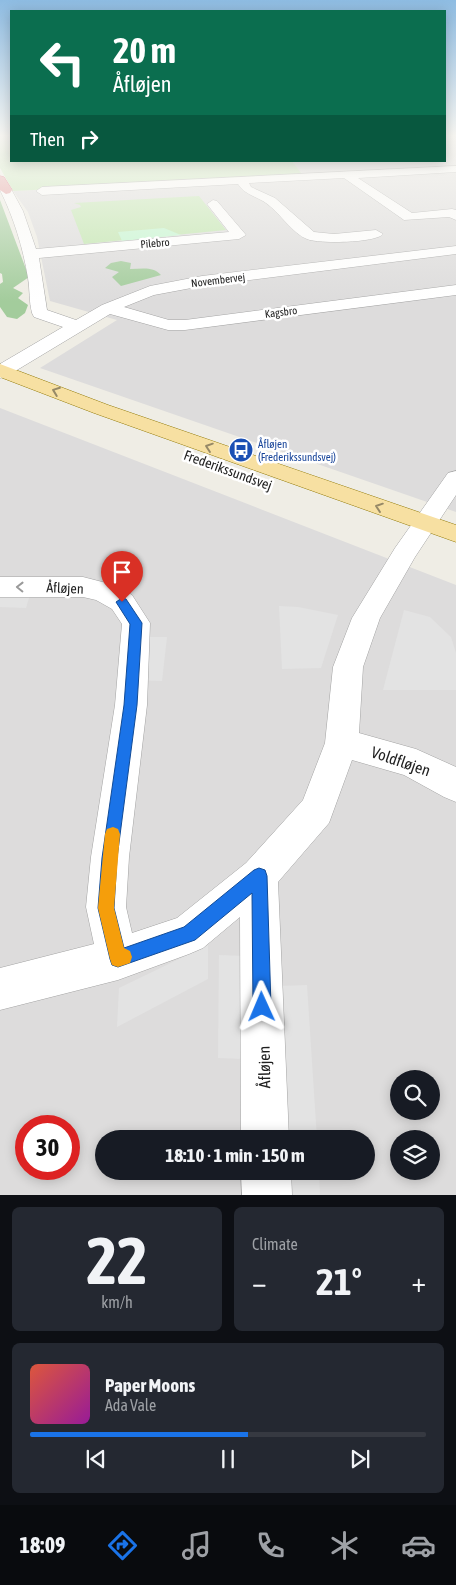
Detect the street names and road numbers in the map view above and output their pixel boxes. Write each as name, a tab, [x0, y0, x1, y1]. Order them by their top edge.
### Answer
street label: Pilebro	[140, 236, 170, 250]
street label: Novembervej	[190, 271, 246, 289]
street label: Kagsbro	[264, 304, 298, 320]
street label: Frederikssundsvej	[182, 447, 274, 493]
street label: Åfløjen	[46, 578, 84, 597]
street label: Voldfløjen	[369, 743, 433, 780]
street label: Åfløjen	[254, 1046, 274, 1088]

